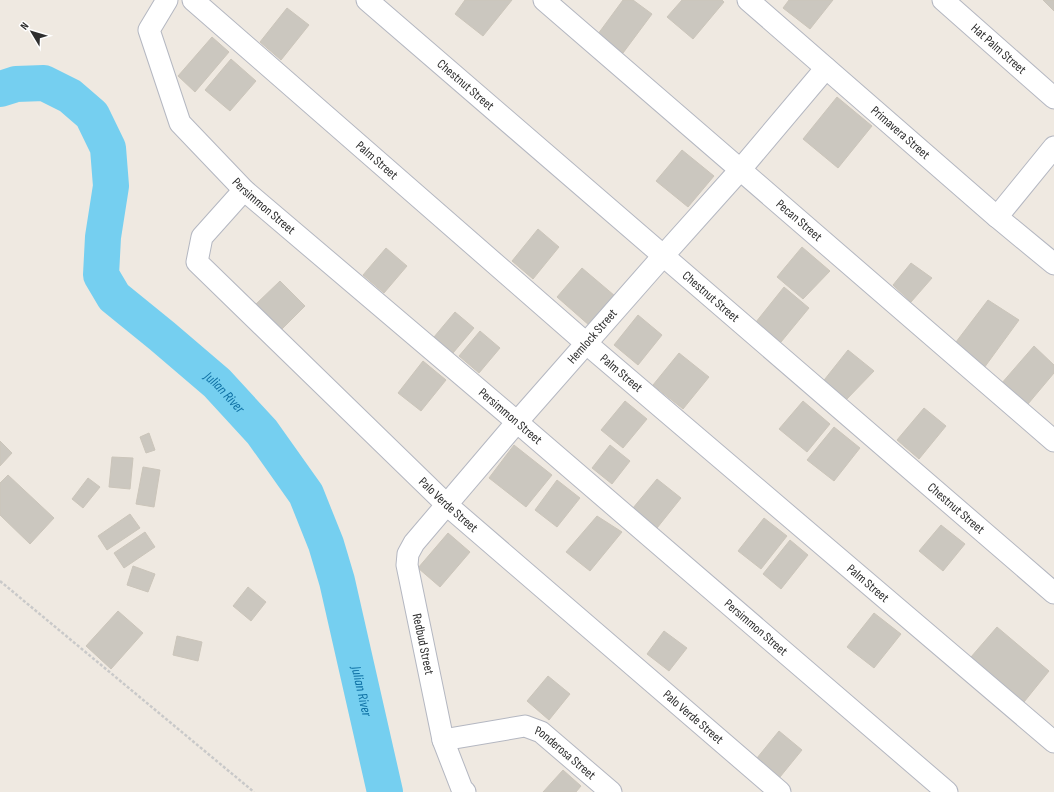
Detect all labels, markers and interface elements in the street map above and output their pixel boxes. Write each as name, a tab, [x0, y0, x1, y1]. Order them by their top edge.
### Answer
north arrow	[12, 12, 52, 52]
text: N	[18, 20, 32, 32]
street label: Hat Palm Street	[968, 20, 1029, 78]
street label: Chestnut Street	[434, 56, 497, 114]
street label: Primavera Street	[867, 103, 933, 163]
street label: Palm Street	[352, 138, 401, 183]
street label: Persimmon Street	[229, 174, 298, 238]
street label: Pecan Street	[773, 196, 825, 245]
street label: Chestnut Street	[679, 268, 743, 326]
street label: Hemlock Street	[564, 306, 621, 367]
street label: Palm Street	[597, 351, 646, 396]
water label: Julian River	[200, 367, 249, 417]
street label: Persimmon Street	[475, 385, 545, 448]
street label: Palo Verde Street	[415, 474, 481, 536]
street label: Chestnut Street	[924, 479, 988, 537]
street label: Palm Street	[843, 561, 892, 606]
street label: Persimmon Street	[721, 596, 791, 659]
street label: Redbud Street	[409, 612, 437, 676]
water label: Julian River	[348, 663, 376, 719]
street label: Palo Verde Street	[660, 687, 727, 748]
street label: Ponderosa Street	[533, 722, 599, 783]

